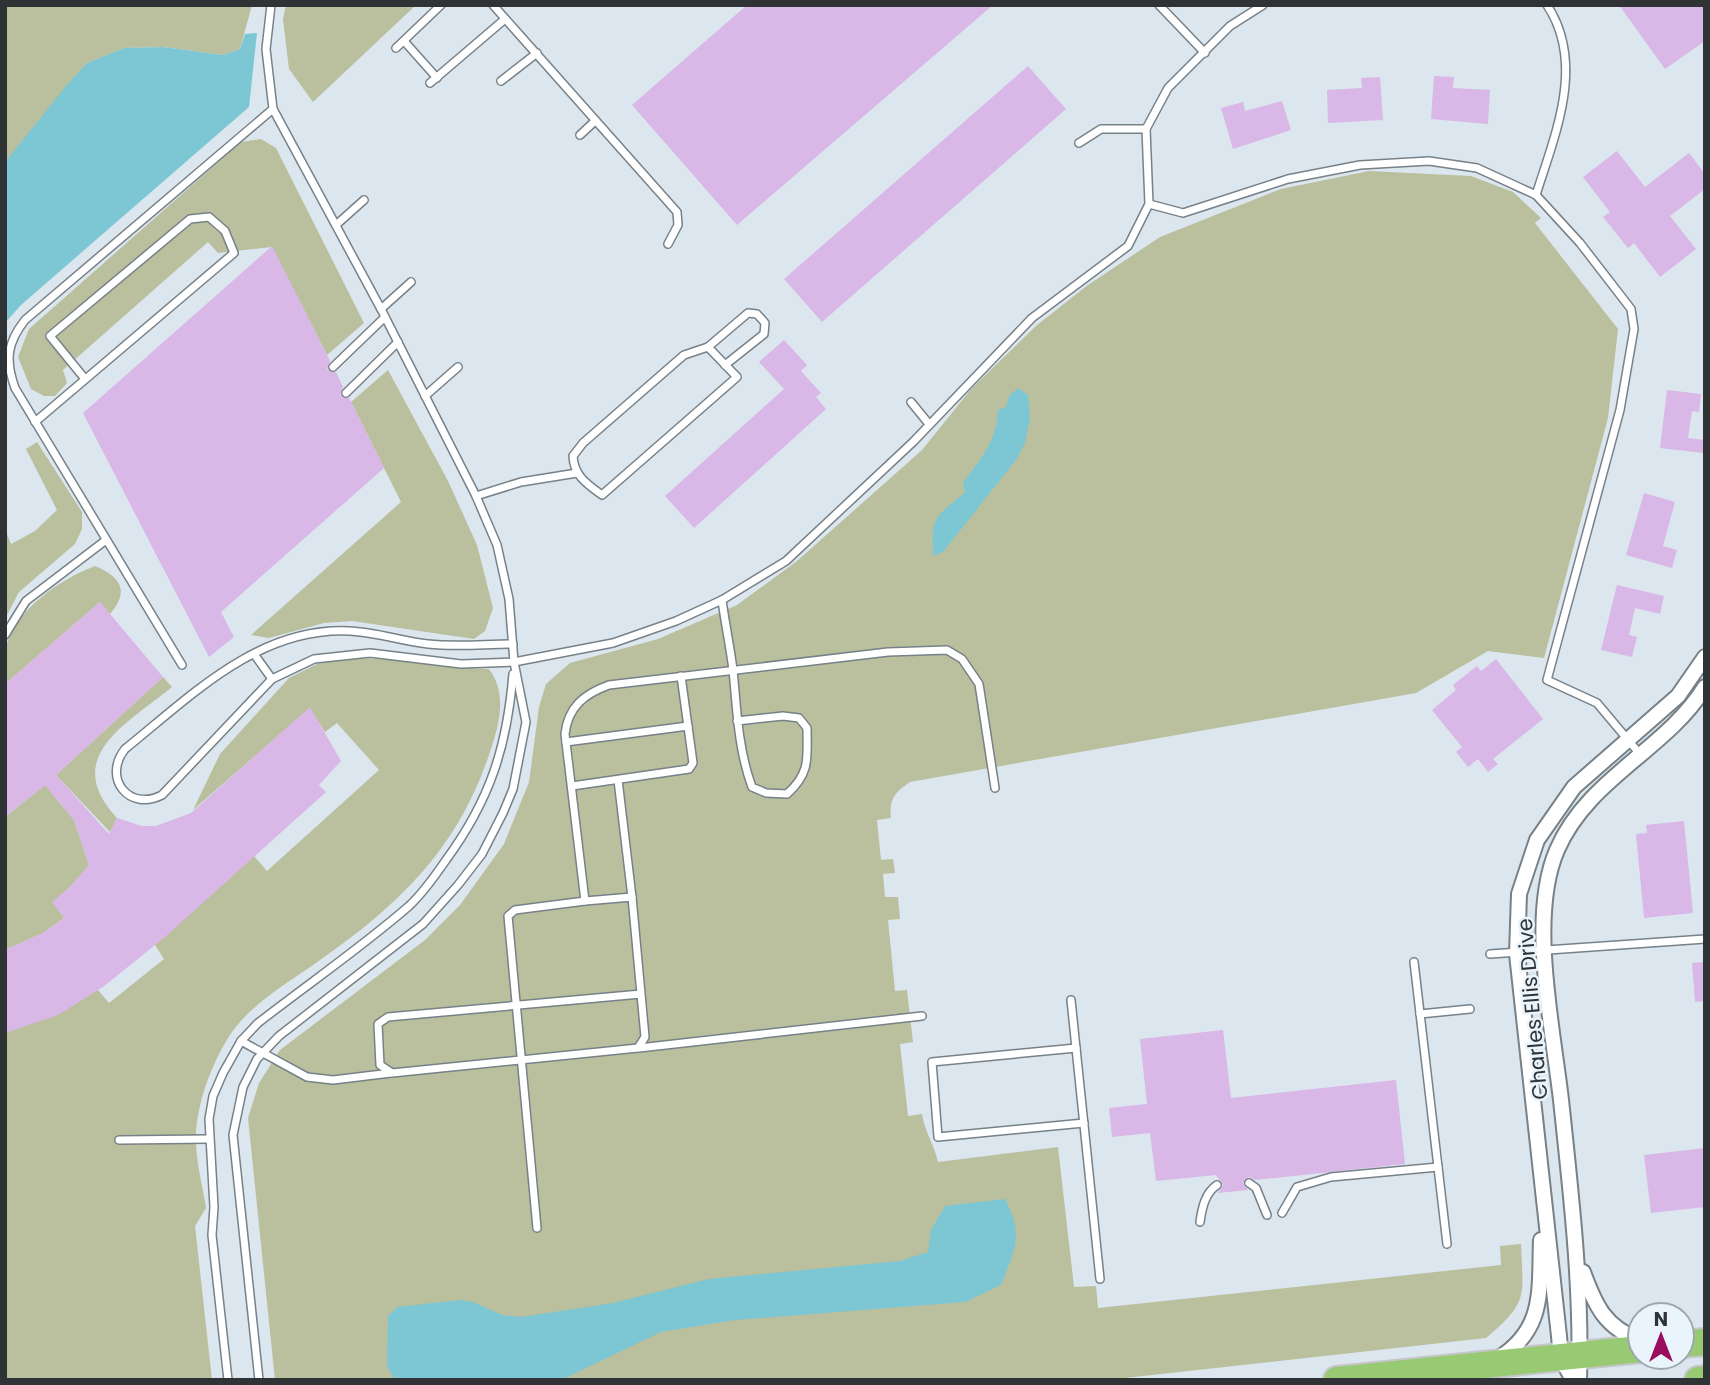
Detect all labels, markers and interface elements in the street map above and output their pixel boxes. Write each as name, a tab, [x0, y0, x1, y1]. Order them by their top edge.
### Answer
street label: Charles Ellis Drive	[1510, 917, 1554, 1101]
north arrow	[1626, 1301, 1696, 1371]
text: N	[1654, 1306, 1668, 1333]

